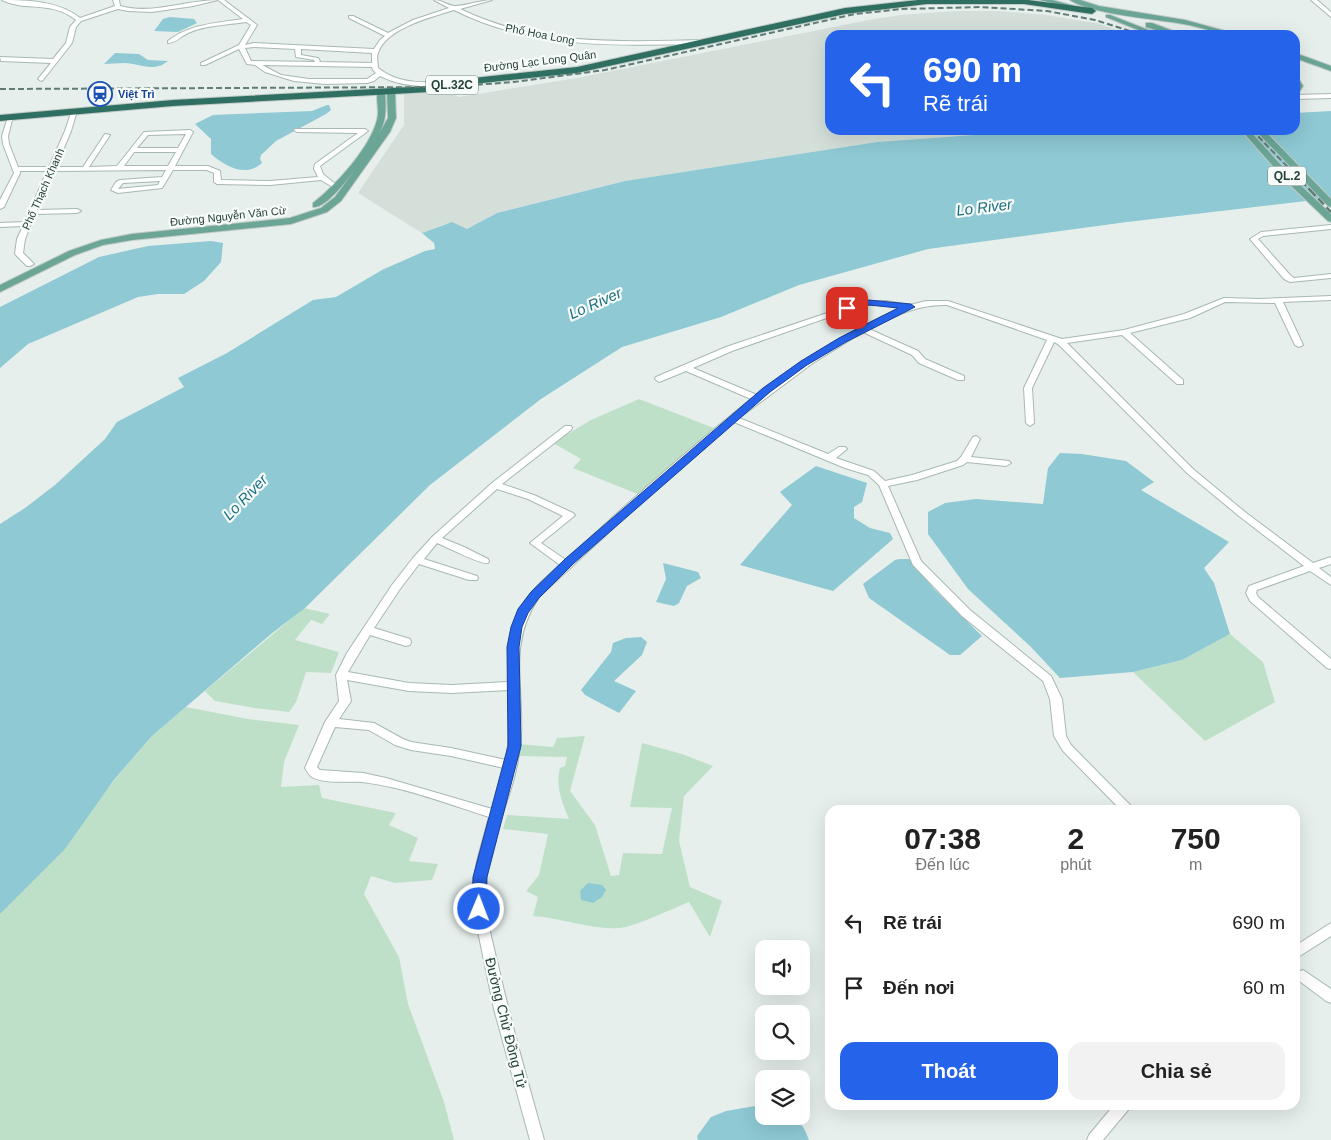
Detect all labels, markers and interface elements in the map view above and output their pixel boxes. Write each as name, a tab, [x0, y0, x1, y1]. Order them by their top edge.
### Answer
street label: Phố Hoa Long	[504, 21, 576, 47]
street label: Đường Lạc Long Quân	[483, 48, 597, 74]
icon: left	[840, 50, 905, 115]
text: 690 m	[923, 50, 1022, 89]
road number: QL.32C	[426, 76, 478, 94]
station icon: Việt Trì	[87, 81, 113, 107]
place label: Việt Trì	[118, 88, 154, 101]
text: Rẽ trái	[923, 91, 988, 116]
street label: Phố Thạch Khanh	[20, 146, 66, 232]
road number: QL.2	[1268, 167, 1306, 186]
water label: Lo River	[955, 195, 1014, 219]
street label: Đường Nguyễn Văn Cừ	[169, 204, 287, 228]
water label: Lo River	[566, 283, 625, 322]
pin	[826, 287, 868, 329]
icon: arrive	[833, 294, 861, 322]
water label: Lo River	[219, 470, 271, 523]
text: 07:38	[904, 822, 981, 855]
text: 2	[1067, 822, 1084, 855]
text: 750	[1171, 822, 1221, 855]
text: Đến lúc	[916, 856, 970, 873]
text: phút	[1060, 856, 1091, 873]
text: m	[1189, 856, 1202, 873]
position arrow	[452, 882, 504, 934]
icon: left	[840, 909, 868, 937]
text: Rẽ trái	[883, 912, 942, 933]
text: 690 m	[1232, 912, 1285, 933]
map controls	[755, 940, 810, 1125]
button: sound	[755, 940, 810, 995]
street label: Đường Chử Đồng Tử	[482, 956, 530, 1090]
icon: arrive	[840, 974, 868, 1002]
text: Đến nơi	[883, 977, 955, 998]
text: 60 m	[1243, 977, 1285, 998]
button: search	[755, 1005, 810, 1060]
button: Thoát	[840, 1042, 1058, 1100]
button: Chia sẻ	[1068, 1042, 1285, 1100]
button: layers	[755, 1070, 810, 1125]

